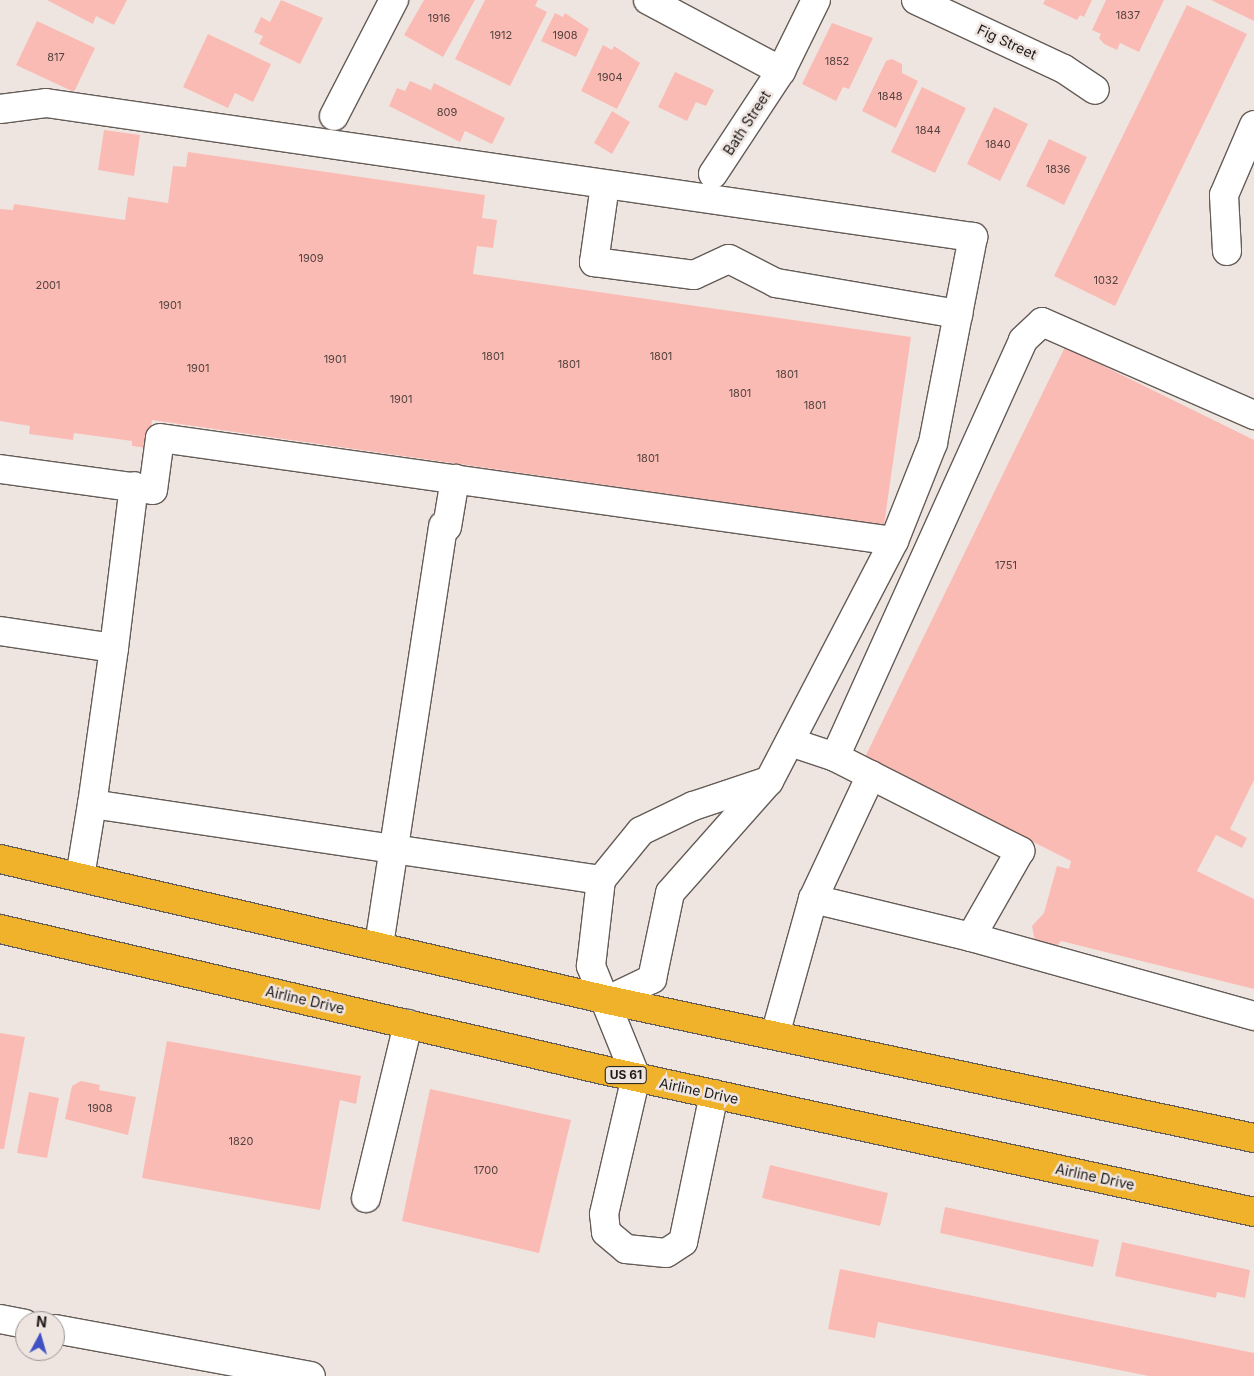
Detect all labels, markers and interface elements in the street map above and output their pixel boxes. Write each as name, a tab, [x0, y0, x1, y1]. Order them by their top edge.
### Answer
house number: 1837	[1116, 8, 1140, 22]
house number: 1916	[428, 11, 450, 25]
street label: Fig Street	[975, 21, 1039, 63]
house number: 1912	[490, 28, 512, 42]
house number: 1908	[552, 28, 578, 42]
house number: 817	[47, 50, 65, 64]
house number: 1852	[825, 54, 849, 68]
house number: 1904	[597, 70, 623, 84]
street label: Bath Street	[720, 88, 774, 158]
house number: 1848	[877, 89, 903, 103]
house number: 809	[437, 105, 457, 119]
house number: 1844	[915, 123, 941, 137]
house number: 1840	[985, 137, 1011, 151]
house number: 1836	[1046, 162, 1070, 176]
house number: 1909	[298, 251, 324, 265]
house number: 1032	[1094, 273, 1118, 287]
house number: 2001	[35, 278, 61, 292]
house number: 1901	[159, 298, 181, 312]
house number: 1801	[482, 349, 504, 363]
house number: 1801	[650, 349, 672, 363]
house number: 1901	[324, 352, 346, 366]
house number: 1801	[558, 357, 580, 371]
house number: 1901	[187, 361, 209, 375]
house number: 1801	[776, 367, 798, 381]
house number: 1801	[729, 386, 751, 400]
house number: 1901	[390, 392, 412, 406]
house number: 1801	[804, 398, 826, 412]
house number: 1801	[637, 451, 659, 465]
house number: 1751	[995, 558, 1017, 572]
street label: Airline Drive	[264, 983, 346, 1017]
road number: US 61	[605, 1066, 647, 1084]
street label: Airline Drive	[658, 1074, 740, 1108]
house number: 1908	[87, 1101, 113, 1115]
house number: 1820	[229, 1134, 253, 1148]
street label: Airline Drive	[1054, 1160, 1136, 1194]
house number: 1700	[474, 1163, 498, 1177]
north arrow	[15, 1311, 65, 1361]
text: N	[35, 1313, 48, 1331]

